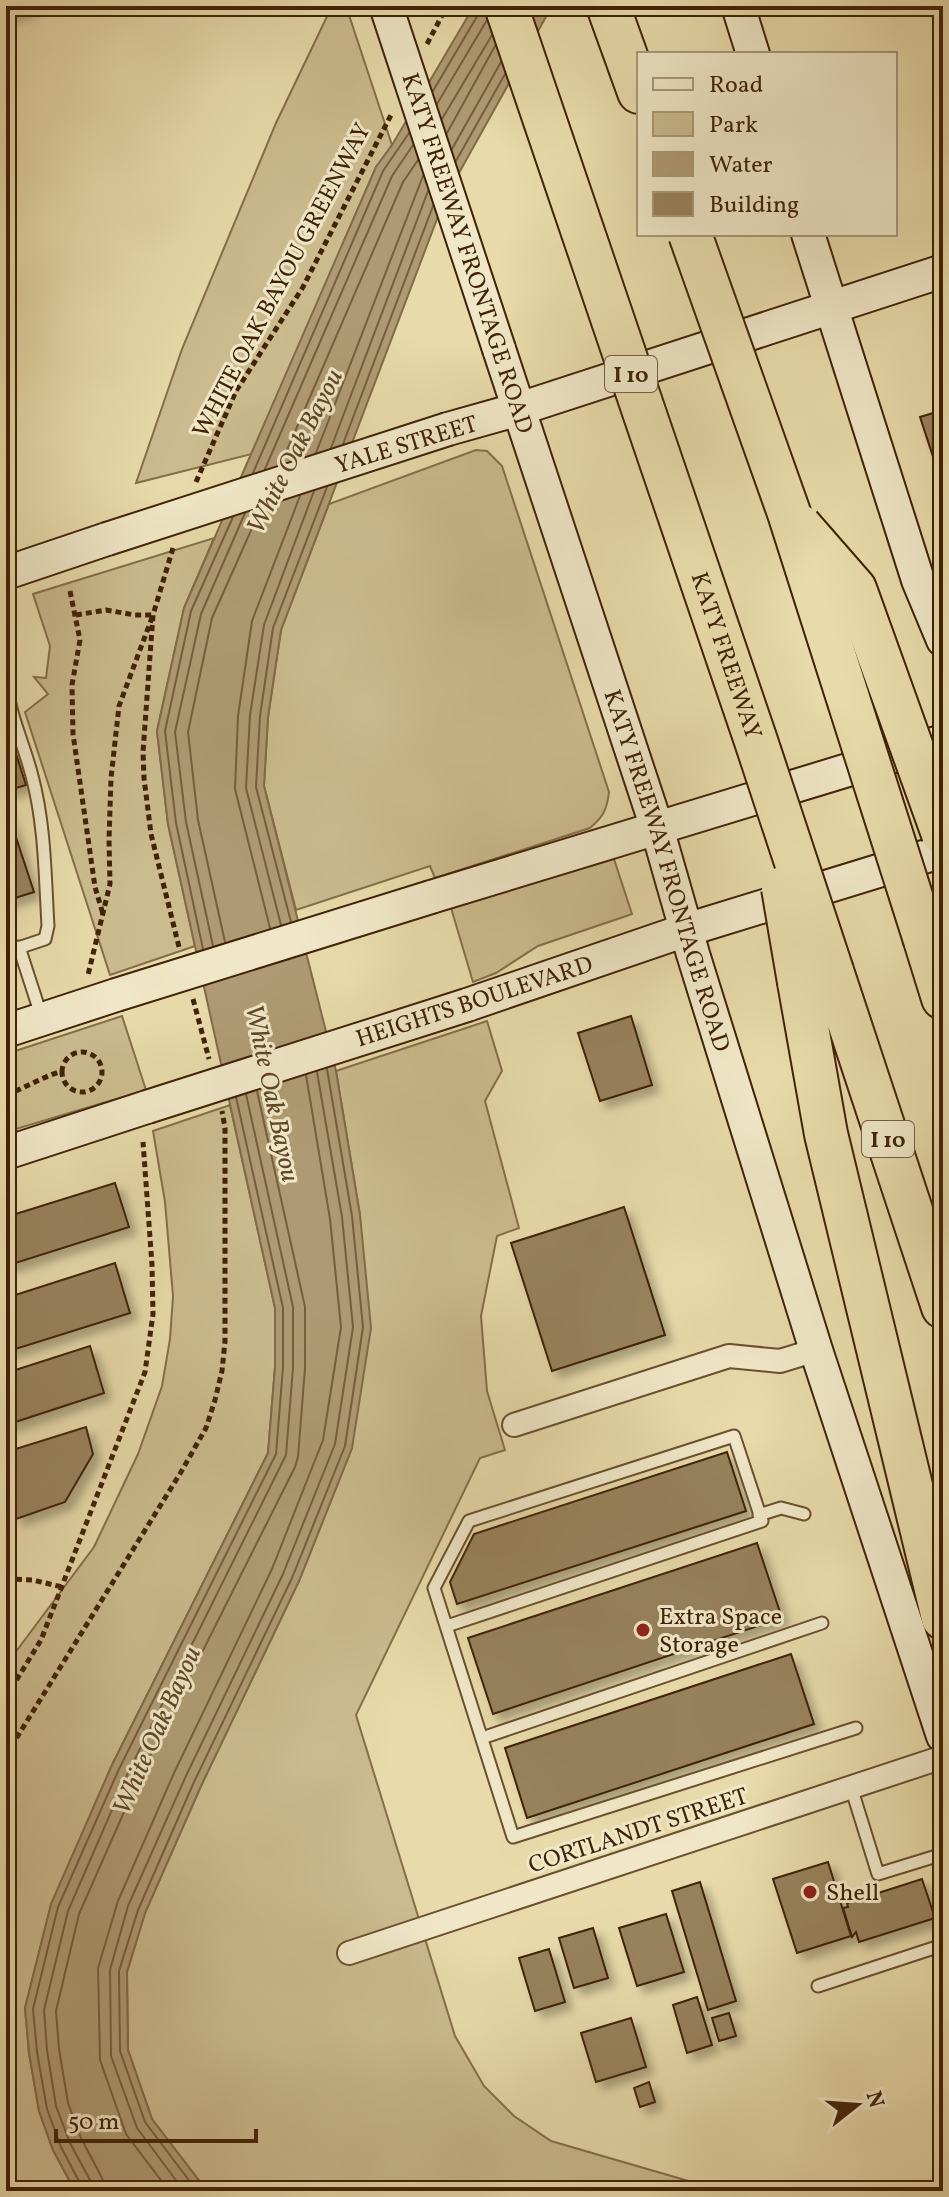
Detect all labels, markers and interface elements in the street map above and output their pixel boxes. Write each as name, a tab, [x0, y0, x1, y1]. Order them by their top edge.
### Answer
legend	[637, 52, 897, 236]
street label: KATY FREEWAY FRONTAGE ROAD	[392, 69, 541, 438]
text: Road	[709, 69, 763, 103]
text: Park	[709, 109, 758, 143]
street label: WHITE OAK BAYOU GREENWAY	[185, 118, 380, 444]
text: Water	[709, 149, 773, 183]
text: Building	[709, 189, 799, 223]
road number: I 10	[605, 356, 657, 392]
water label: White Oak Bayou	[239, 363, 353, 541]
street label: YALE STREET	[331, 408, 482, 484]
street label: KATY FREEWAY	[681, 568, 769, 744]
street label: KATY FREEWAY FRONTAGE ROAD	[593, 685, 737, 1056]
street label: HEIGHTS BOULEVARD	[352, 949, 597, 1057]
water label: White Oak Bayou	[235, 1001, 307, 1186]
road number: I 10	[862, 1121, 914, 1157]
place label: Extra Space Storage	[659, 1601, 782, 1663]
marker: Extra Space Storage	[634, 1621, 652, 1639]
water label: White Oak Bayou	[105, 1641, 211, 1821]
street label: CORTLANDT STREET	[524, 1780, 753, 1883]
place label: Shell	[826, 1877, 879, 1911]
marker: Shell	[801, 1883, 819, 1901]
north arrow	[817, 2065, 897, 2145]
text: N	[857, 2088, 891, 2112]
scale bar	[56, 2093, 256, 2143]
text: 50 m	[68, 2106, 120, 2140]

